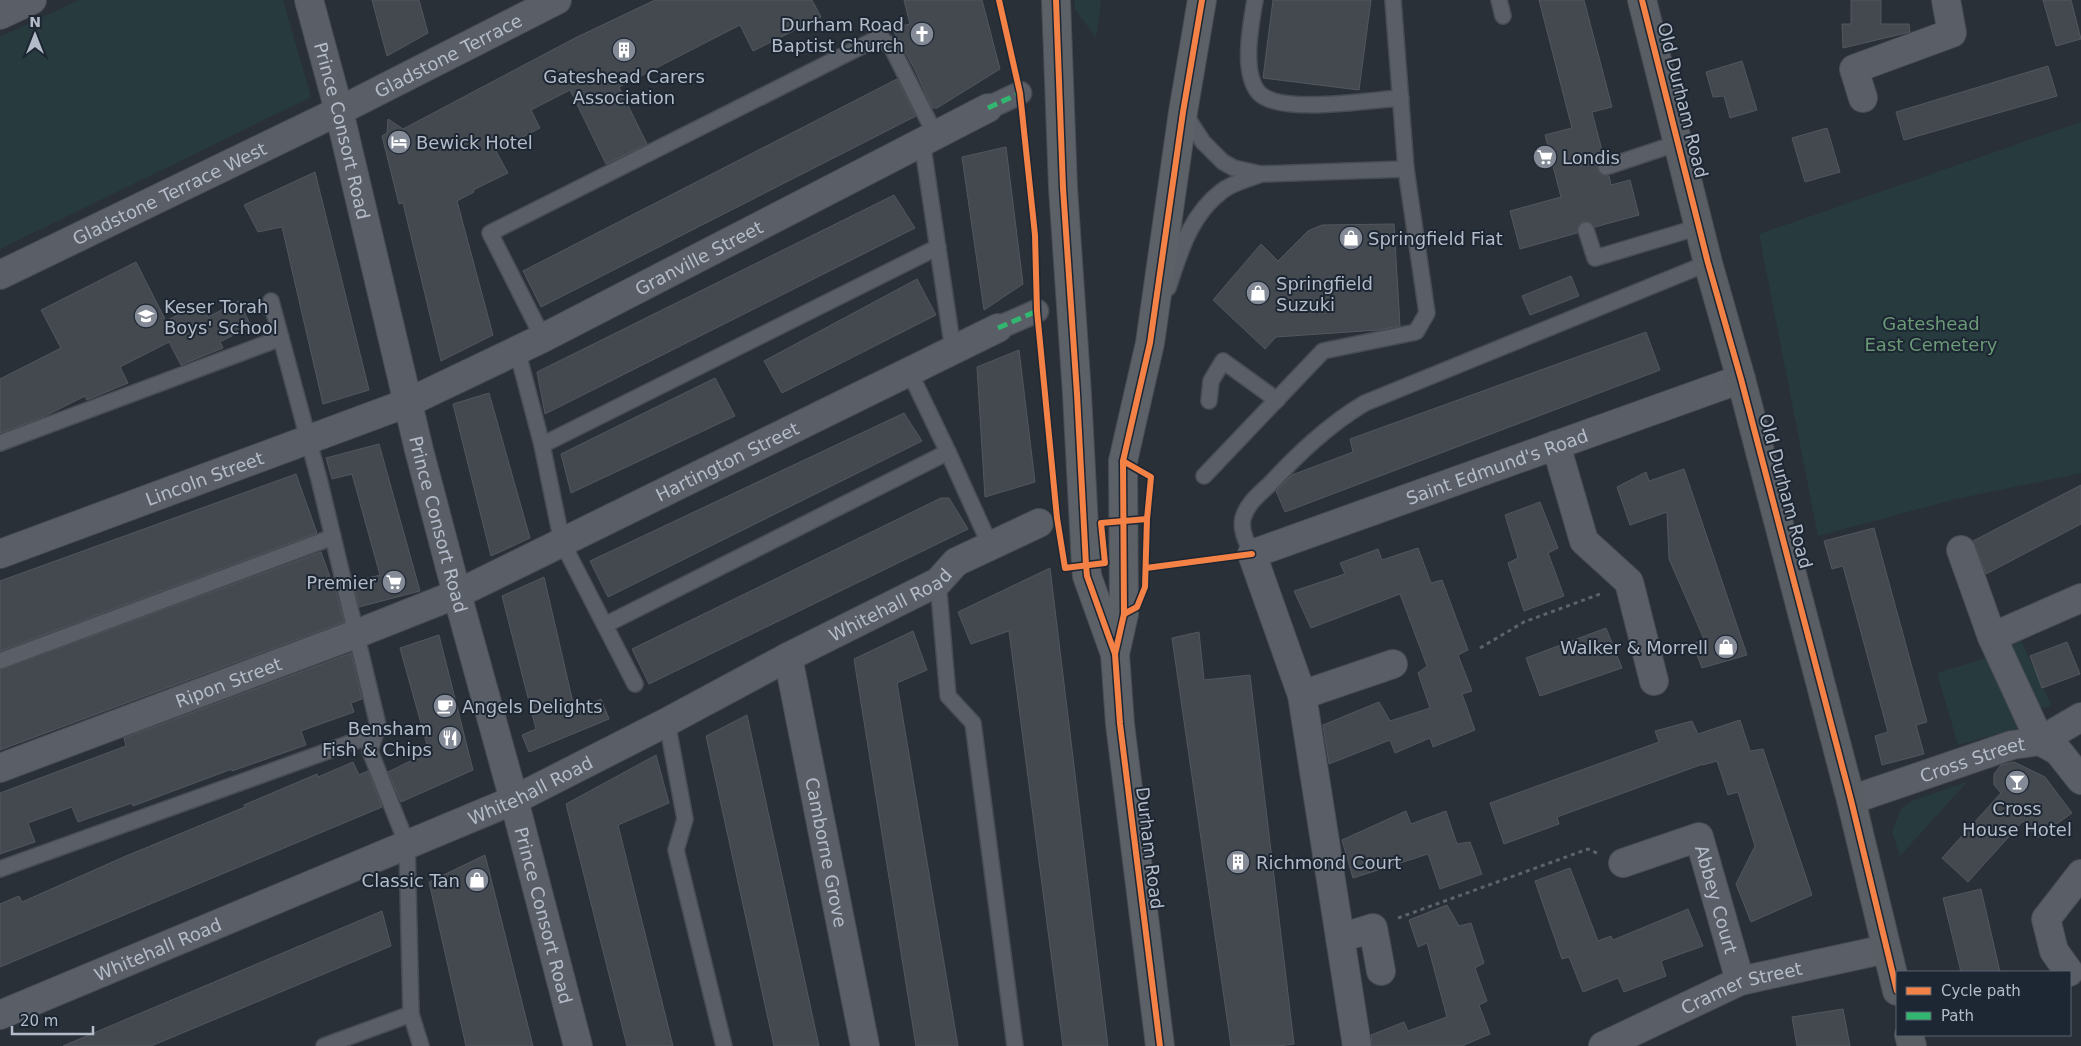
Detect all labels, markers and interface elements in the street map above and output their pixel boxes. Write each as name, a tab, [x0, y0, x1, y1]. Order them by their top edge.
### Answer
street label: Gladstone Terrace	[371, 9, 525, 102]
north arrow	[10, 10, 60, 60]
text: N	[29, 14, 41, 30]
place label: Durham Road Baptist Church	[771, 14, 904, 56]
street label: Old Durham Road	[1654, 20, 1712, 180]
church icon: Durham Road Baptist Church	[909, 21, 935, 47]
building icon: Gateshead Carers Association	[611, 37, 637, 63]
street label: Prince Consort Road	[310, 40, 375, 221]
place label: Gateshead Carers Association	[543, 66, 705, 108]
hotel icon: Bewick Hotel	[386, 129, 412, 155]
place label: Bewick Hotel	[416, 132, 533, 153]
street label: Gladstone Terrace West	[69, 137, 270, 249]
supermarket icon: Londis	[1532, 144, 1558, 170]
place label: Londis	[1562, 147, 1620, 168]
street label: Granville Street	[631, 216, 766, 299]
shop icon: Springfield Fiat	[1338, 225, 1364, 251]
place label: Springfield Fiat	[1368, 228, 1503, 249]
place label: Springfield Suzuki	[1276, 273, 1373, 315]
shop icon: Springfield Suzuki	[1245, 280, 1271, 306]
place label: Keser Torah Boys' School	[164, 296, 278, 338]
school or university icon: Keser Torah Boys' School	[133, 303, 159, 329]
park label: Gateshead East Cemetery	[1865, 313, 1998, 355]
street label: Old Durham Road	[1755, 411, 1817, 571]
street label: Hartington Street	[652, 417, 802, 505]
street label: Saint Edmund's Road	[1403, 424, 1591, 509]
street label: Prince Consort Road	[406, 434, 472, 615]
street label: Lincoln Street	[142, 447, 266, 510]
street label: Whitehall Road	[825, 564, 956, 645]
supermarket icon: Premier	[381, 569, 407, 595]
place label: Premier	[306, 572, 377, 593]
shop icon: Walker & Morrell	[1713, 634, 1739, 660]
place label: Walker & Morrell	[1560, 637, 1708, 658]
street label: Ripon Street	[172, 653, 284, 712]
cafe icon: Angels Delights	[432, 693, 458, 719]
place label: Angels Delights	[462, 696, 603, 717]
place label: Bensham Fish & Chips	[322, 718, 432, 760]
restaurant icon: Bensham Fish & Chips	[437, 725, 463, 751]
street label: Cross Street	[1917, 733, 2026, 786]
street label: Whitehall Road	[465, 751, 596, 829]
bar icon: Cross House Hotel	[2004, 769, 2030, 795]
street label: Camborne Grove	[802, 775, 852, 929]
street label: Durham Road	[1132, 786, 1168, 910]
place label: Cross House Hotel	[1962, 798, 2072, 840]
street label: Prince Consort Road	[511, 825, 577, 1006]
street label: Abbey Court	[1691, 842, 1742, 956]
building icon: Richmond Court	[1225, 849, 1251, 875]
place label: Richmond Court	[1256, 852, 1401, 873]
shop icon: Classic Tan	[464, 867, 490, 893]
place label: Classic Tan	[362, 870, 460, 891]
street label: Whitehall Road	[91, 913, 224, 985]
street label: Cramer Street	[1677, 957, 1804, 1018]
legend	[1896, 971, 2071, 1036]
text: Cycle path	[1941, 982, 2021, 1000]
scale bar	[12, 1004, 94, 1036]
text: Path	[1941, 1007, 1974, 1025]
text: 20 m	[20, 1012, 58, 1030]

